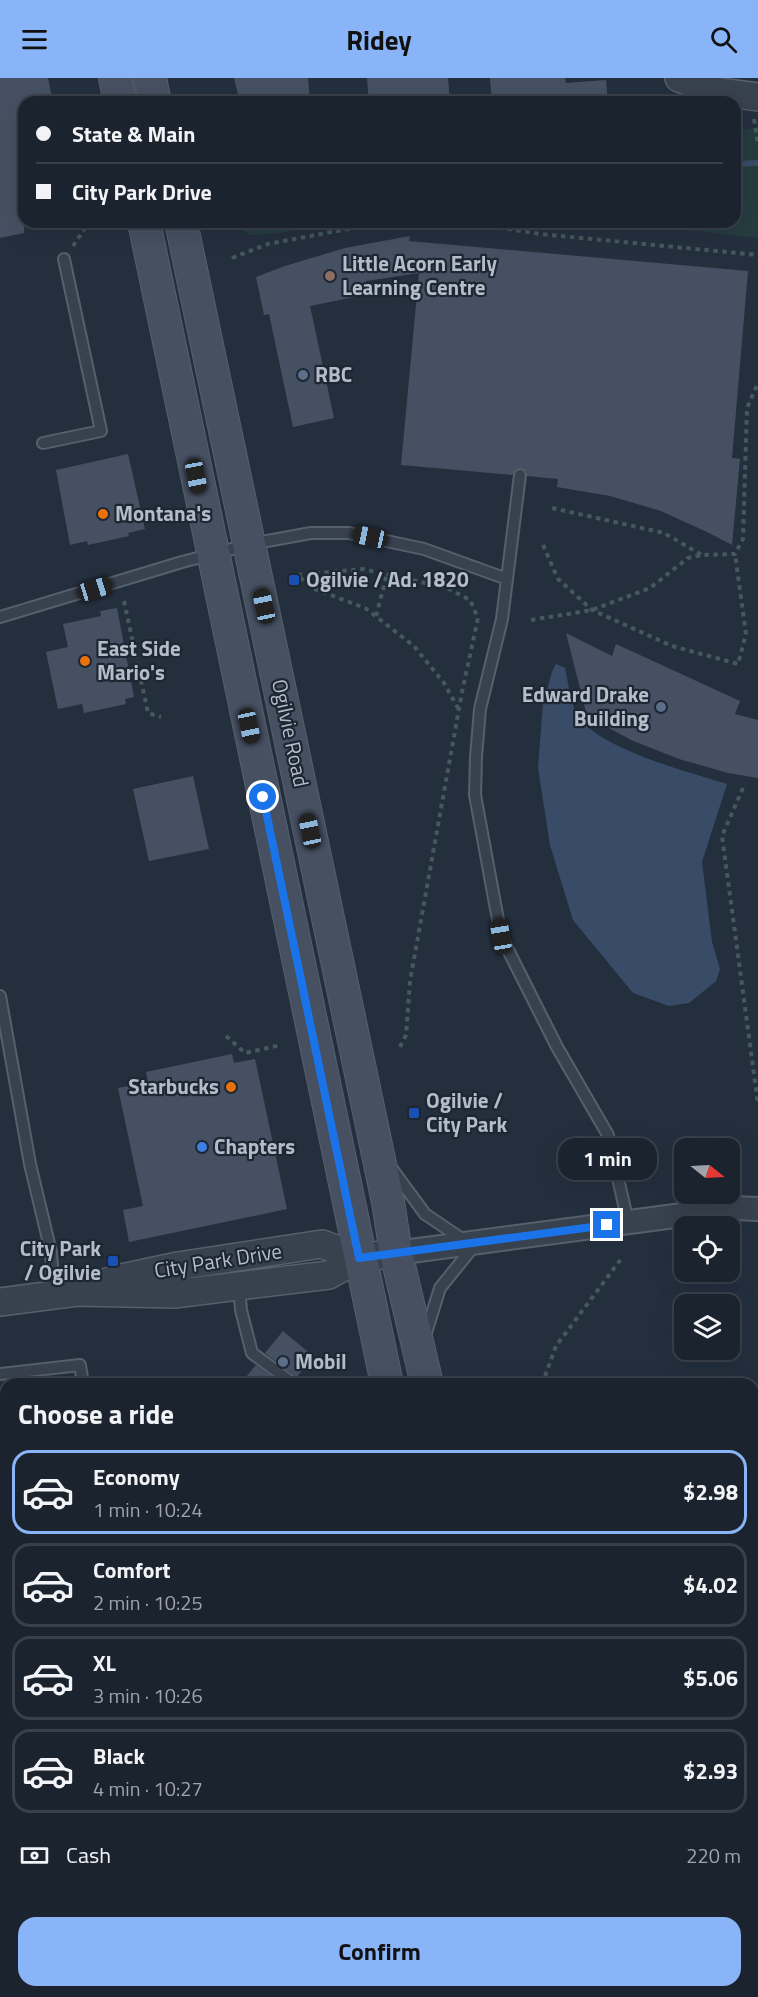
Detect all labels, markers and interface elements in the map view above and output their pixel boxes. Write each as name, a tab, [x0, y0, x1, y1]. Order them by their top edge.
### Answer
text: Ridey	[346, 19, 412, 60]
icon: menu	[18, 23, 51, 56]
icon: search	[707, 23, 740, 56]
text: State & Main	[72, 117, 195, 151]
text: City Park Drive	[72, 175, 212, 209]
place label: Little Acorn Early Learning Centre	[342, 247, 498, 303]
marker: Little Acorn Early Learning Centre	[323, 269, 337, 283]
place label: RBC	[315, 358, 352, 390]
marker: RBC	[296, 368, 310, 382]
car	[184, 457, 208, 495]
place label: Montana's	[115, 497, 211, 529]
marker: Montana's	[96, 507, 110, 521]
car	[351, 524, 389, 550]
place label: Ogilvie / Ad. 1820	[306, 563, 469, 595]
marker: Ogilvie / Ad. 1820	[287, 573, 301, 587]
car	[75, 575, 115, 603]
car	[251, 587, 277, 625]
place label: East Side Mario's	[97, 632, 181, 688]
marker: East Side Mario's	[78, 654, 92, 668]
street label: Ogilvie Road	[264, 676, 318, 790]
place label: Edward Drake Building	[522, 678, 649, 734]
marker: Edward Drake Building	[654, 700, 668, 714]
car	[236, 707, 262, 745]
route start	[249, 783, 276, 810]
car	[297, 812, 323, 850]
car	[489, 917, 513, 955]
place label: Starbucks	[128, 1070, 219, 1102]
marker: Starbucks	[224, 1080, 238, 1094]
place label: Ogilvie / City Park	[426, 1084, 507, 1140]
marker: Ogilvie / City Park	[407, 1106, 421, 1120]
place label: Chapters	[214, 1130, 295, 1162]
callout: 1 min	[558, 1138, 656, 1180]
north arrow	[674, 1138, 740, 1204]
map controls	[674, 1138, 740, 1360]
marker: Chapters	[195, 1140, 209, 1154]
text: 1 min	[583, 1143, 632, 1174]
route end	[593, 1211, 620, 1238]
button: locate	[674, 1216, 740, 1282]
place label: City Park / Ogilvie	[20, 1232, 101, 1288]
street label: City Park Drive	[152, 1234, 284, 1286]
marker: City Park / Ogilvie	[106, 1254, 120, 1268]
button: layers	[674, 1294, 740, 1360]
place label: Mobil	[295, 1345, 347, 1377]
marker: Mobil	[276, 1355, 290, 1369]
text: Choose a ride	[18, 1393, 174, 1434]
text: Economy	[93, 1460, 180, 1494]
icon: car	[21, 1465, 75, 1519]
text: $2.98	[683, 1475, 738, 1509]
text: 1 min · 10:24	[93, 1494, 203, 1525]
text: Comfort	[93, 1553, 171, 1587]
icon: car	[21, 1558, 75, 1612]
text: $4.02	[683, 1568, 738, 1602]
text: 2 min · 10:25	[93, 1587, 203, 1618]
text: XL	[93, 1646, 116, 1680]
icon: car	[21, 1651, 75, 1705]
text: $5.06	[683, 1661, 738, 1695]
text: 3 min · 10:26	[93, 1680, 203, 1711]
text: Black	[93, 1739, 145, 1773]
icon: car	[21, 1744, 75, 1798]
text: $2.93	[683, 1754, 738, 1788]
text: 4 min · 10:27	[93, 1773, 203, 1804]
text: Cash	[66, 1838, 111, 1872]
icon: cash	[18, 1839, 51, 1872]
text: 220 m	[686, 1840, 741, 1871]
button: Confirm	[18, 1917, 741, 1986]

